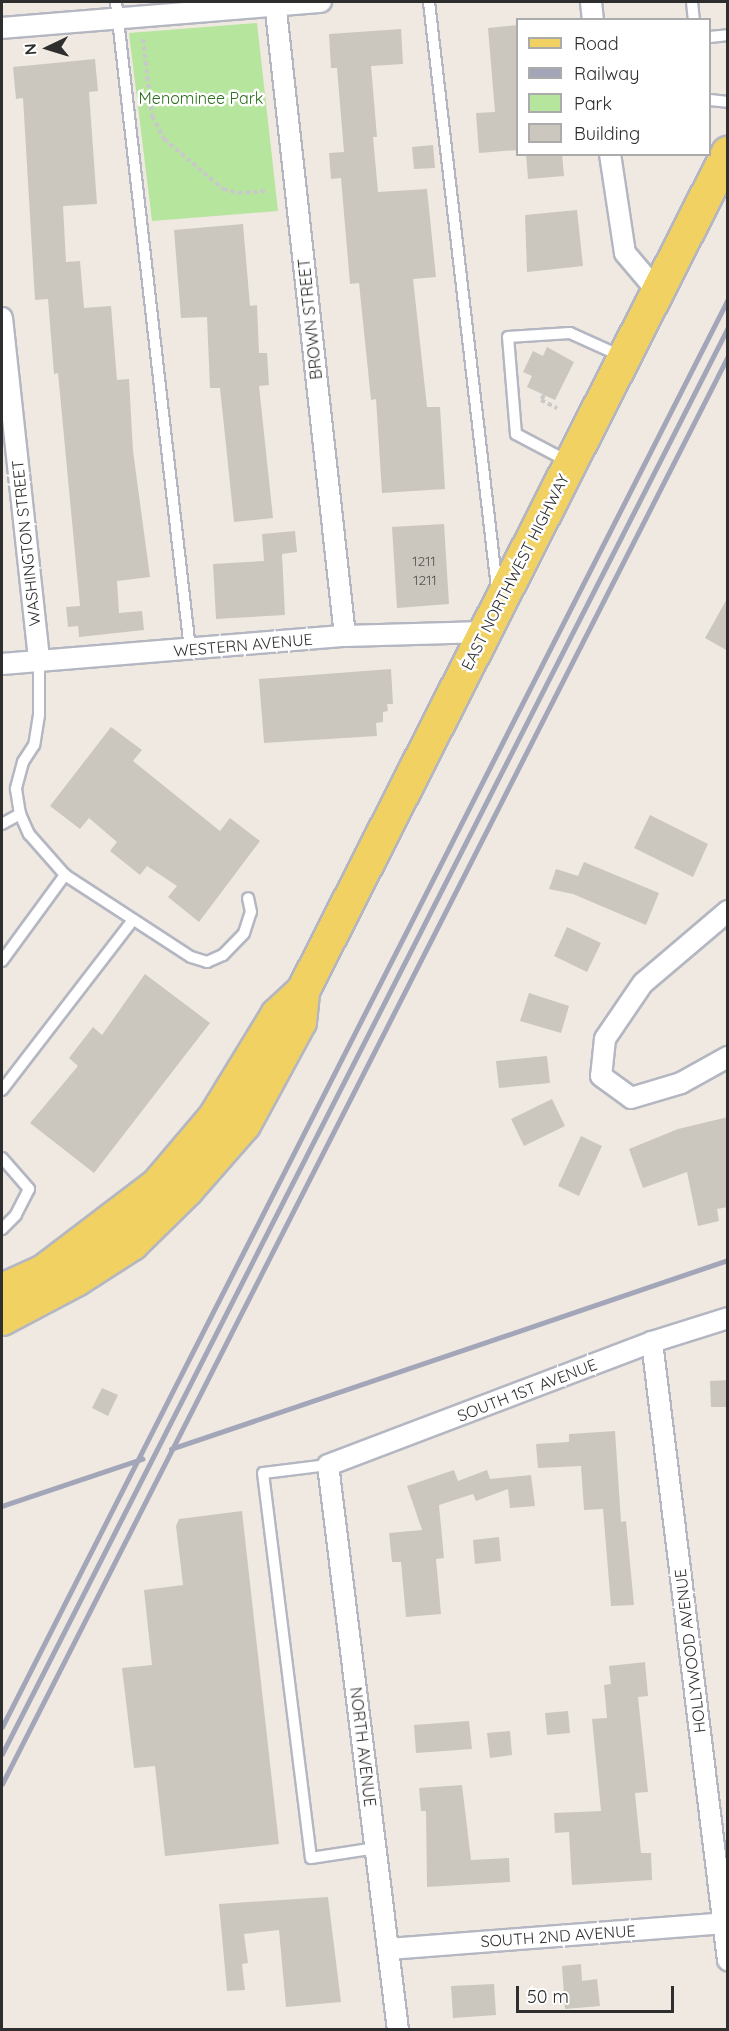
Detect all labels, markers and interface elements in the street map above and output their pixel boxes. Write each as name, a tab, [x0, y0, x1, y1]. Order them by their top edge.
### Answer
north arrow	[18, 18, 78, 78]
legend	[516, 18, 711, 156]
text: Road	[574, 32, 619, 55]
text: N	[20, 43, 40, 56]
text: Railway	[574, 62, 640, 85]
park label: Menominee Park	[139, 88, 263, 108]
text: Park	[574, 92, 612, 115]
text: Building	[574, 122, 640, 145]
street label: BROWN STREET	[294, 257, 326, 381]
street label: WASHINGTON STREET	[8, 459, 44, 627]
street label: EAST NORTHWEST HIGHWAY	[457, 471, 573, 673]
house number: 1211	[412, 553, 436, 569]
house number: 1211	[413, 572, 437, 588]
street label: WESTERN AVENUE	[173, 629, 313, 661]
street label: SOUTH 1ST AVENUE	[455, 1355, 599, 1425]
street label: HOLLYWOOD AVENUE	[670, 1568, 710, 1734]
street label: NORTH AVENUE	[346, 1686, 380, 1808]
street label: SOUTH 2ND AVENUE	[480, 1921, 636, 1951]
scale bar	[519, 1974, 676, 2012]
text: 50 m	[527, 1985, 569, 2008]

